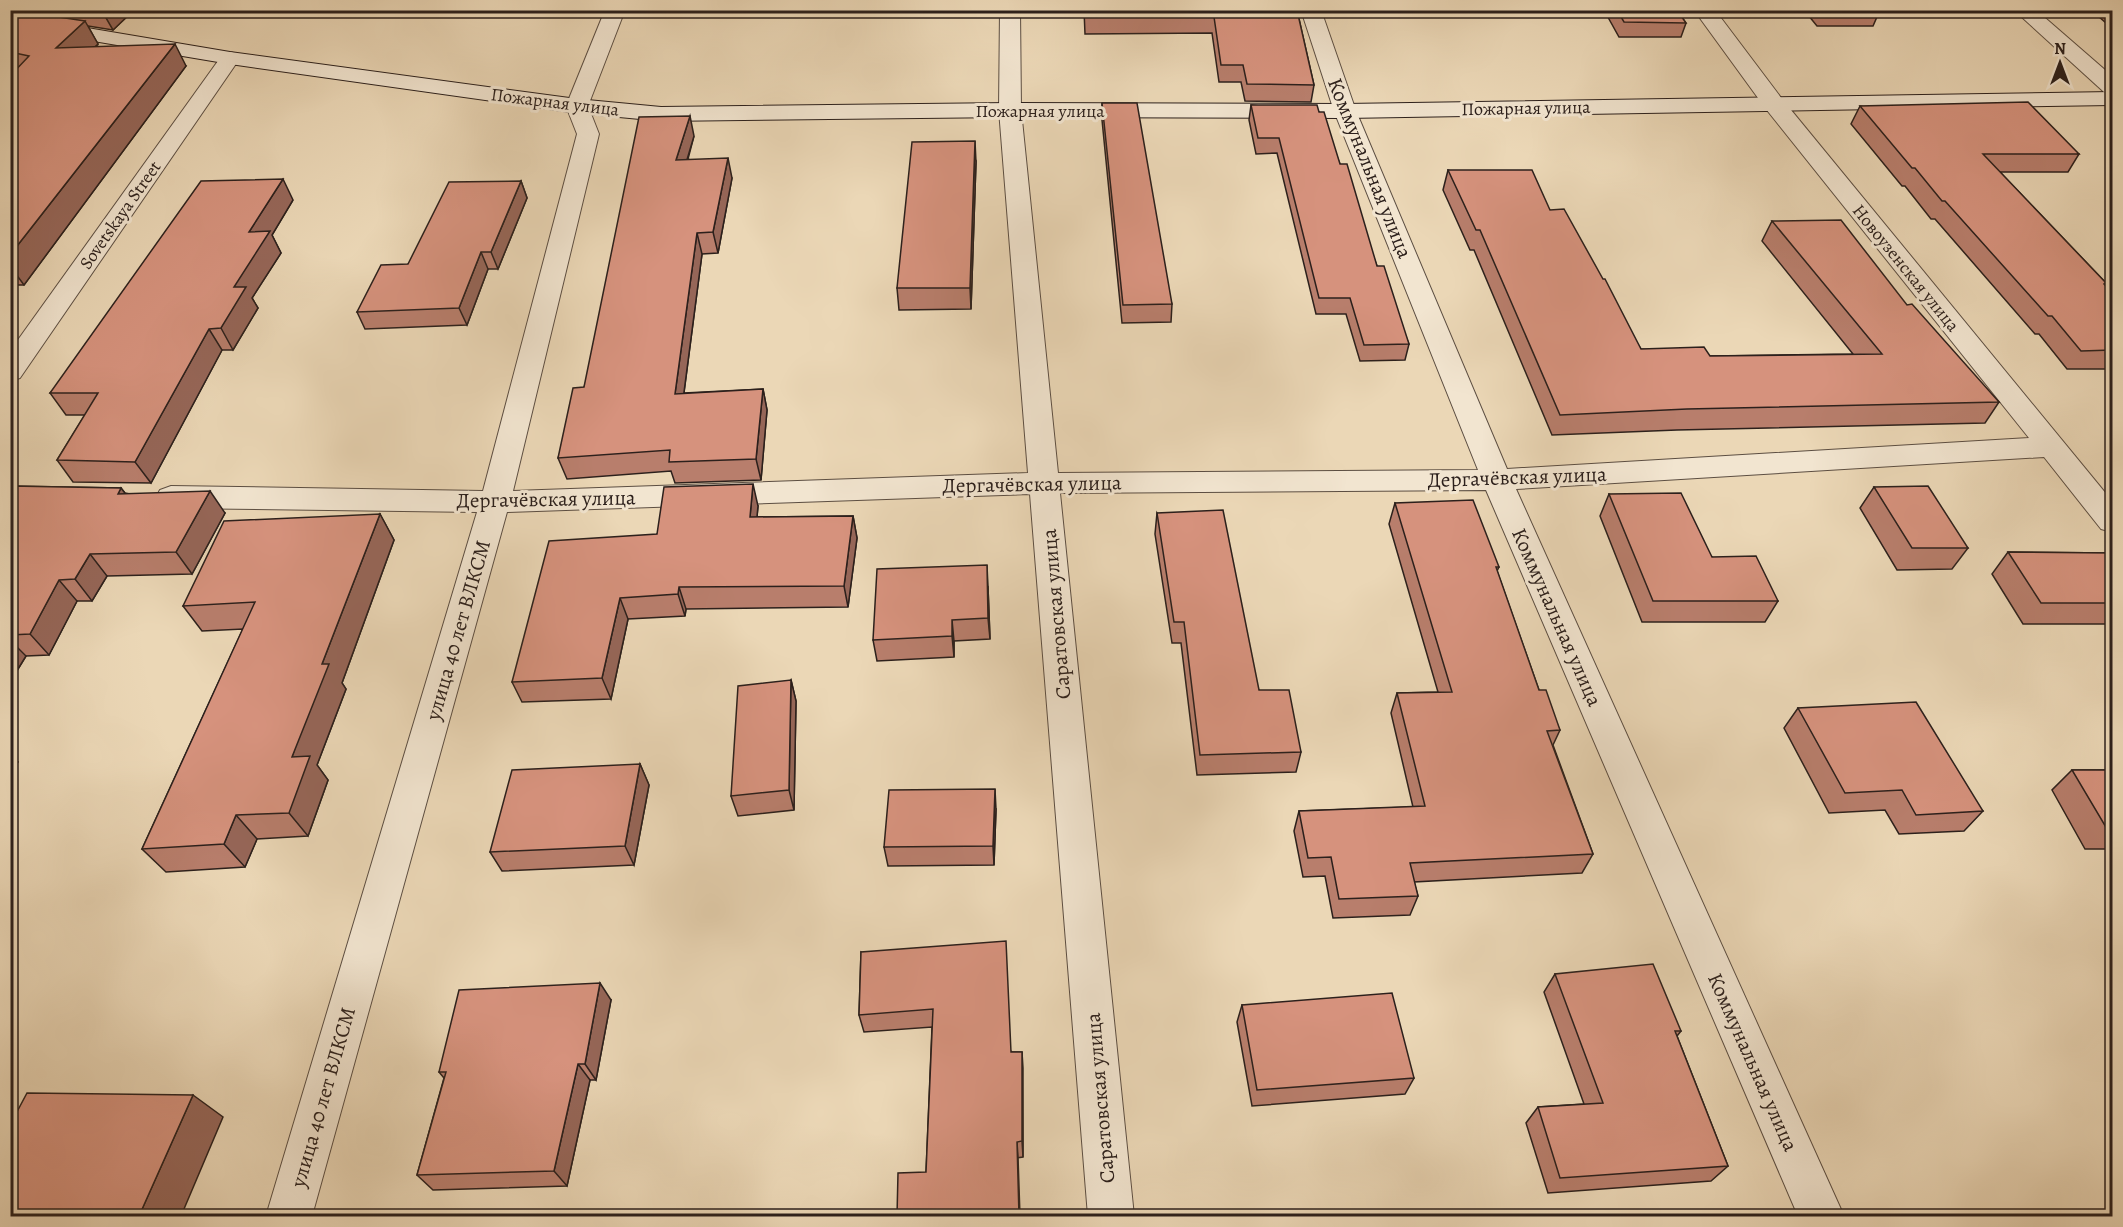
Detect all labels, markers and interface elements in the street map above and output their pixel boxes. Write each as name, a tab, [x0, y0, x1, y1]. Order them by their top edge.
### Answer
north arrow	[2030, 33, 2090, 93]
text: N	[2054, 38, 2066, 60]
street label: Коммунальная улица	[1321, 74, 1419, 263]
street label: Пожарная улица	[489, 82, 621, 122]
street label: Пожарная улица	[1461, 95, 1591, 121]
street label: Пожарная улица	[975, 99, 1105, 123]
street label: Sovetskaya Street	[74, 156, 166, 274]
street label: Новоузенская улица	[1847, 199, 1965, 337]
street label: Дергачёвская улица	[1427, 460, 1607, 494]
street label: Дергачёвская улица	[942, 468, 1122, 500]
street label: Дергачёвская улица	[456, 483, 636, 515]
street label: Коммунальная улица	[1505, 523, 1609, 711]
street label: Саратовская улица	[1035, 527, 1077, 700]
street label: улица 40 лет ВЛКСМ	[419, 537, 497, 724]
street label: Коммунальная улица	[1701, 968, 1805, 1156]
street label: улица 40 лет ВЛКСМ	[284, 1004, 362, 1191]
street label: Саратовская улица	[1079, 1011, 1121, 1184]

